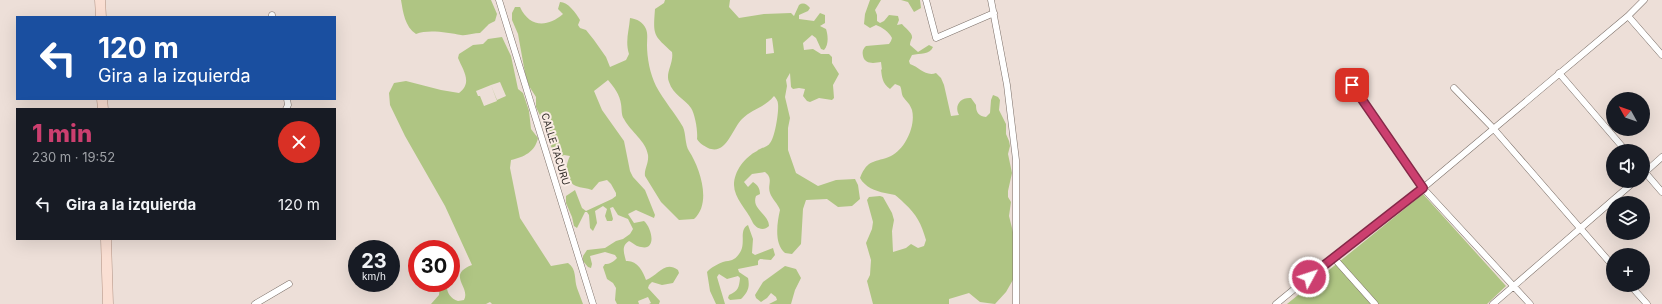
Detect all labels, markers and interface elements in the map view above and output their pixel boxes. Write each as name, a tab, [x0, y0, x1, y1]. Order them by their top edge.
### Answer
text: 120 m	[98, 31, 179, 65]
icon: left	[32, 32, 84, 84]
text: Gira a la izquierda	[98, 65, 251, 86]
pin	[1335, 68, 1369, 102]
icon: arrive	[1341, 74, 1363, 96]
north arrow	[1606, 92, 1650, 136]
map controls	[1606, 92, 1650, 292]
street label: CALLE TACURU	[539, 111, 573, 187]
text: 1 min	[32, 119, 92, 148]
button: close	[278, 121, 320, 163]
button: sound	[1606, 144, 1650, 188]
text: 230 m · 19:52	[32, 149, 115, 165]
icon: left	[32, 193, 54, 215]
text: Gira a la izquierda	[66, 195, 196, 214]
text: 120 m	[278, 195, 320, 214]
button: layers	[1606, 196, 1650, 240]
speed limit sign: 30	[408, 240, 460, 292]
button: +	[1606, 248, 1650, 292]
text: 23	[361, 249, 387, 273]
position arrow	[1288, 256, 1330, 298]
text: km/h	[362, 270, 386, 282]

